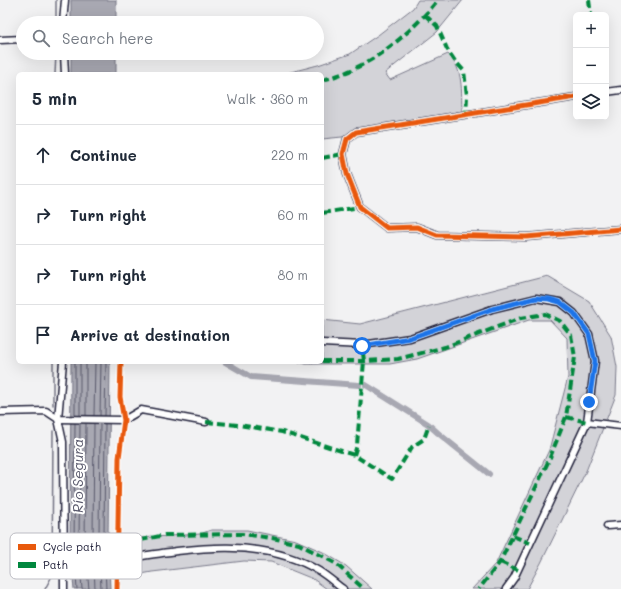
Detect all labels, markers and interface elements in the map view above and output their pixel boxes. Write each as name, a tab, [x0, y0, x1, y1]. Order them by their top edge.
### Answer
map controls	[573, 12, 609, 120]
button: +	[573, 12, 609, 48]
search box	[16, 16, 324, 60]
icon: search	[30, 27, 52, 49]
text: Search here	[62, 28, 153, 48]
button: −	[573, 48, 609, 84]
button: layers	[573, 84, 609, 120]
text: 5 min	[32, 87, 77, 109]
text: Walk · 360 m	[226, 90, 308, 107]
icon: ahead	[32, 144, 54, 166]
text: Continue	[70, 145, 137, 165]
text: 220 m	[271, 146, 308, 163]
icon: right	[32, 204, 54, 226]
text: Turn right	[70, 205, 147, 225]
text: 60 m	[278, 206, 308, 223]
icon: right	[32, 264, 54, 286]
text: Turn right	[70, 265, 147, 285]
text: 80 m	[278, 266, 308, 283]
icon: arrive	[32, 324, 54, 346]
text: Arrive at destination	[70, 325, 230, 345]
route start	[353, 337, 371, 355]
route end	[580, 393, 598, 411]
water label: Río Segura	[68, 439, 87, 513]
legend	[10, 533, 142, 579]
text: Cycle path	[43, 539, 101, 554]
text: Path	[43, 557, 68, 572]

